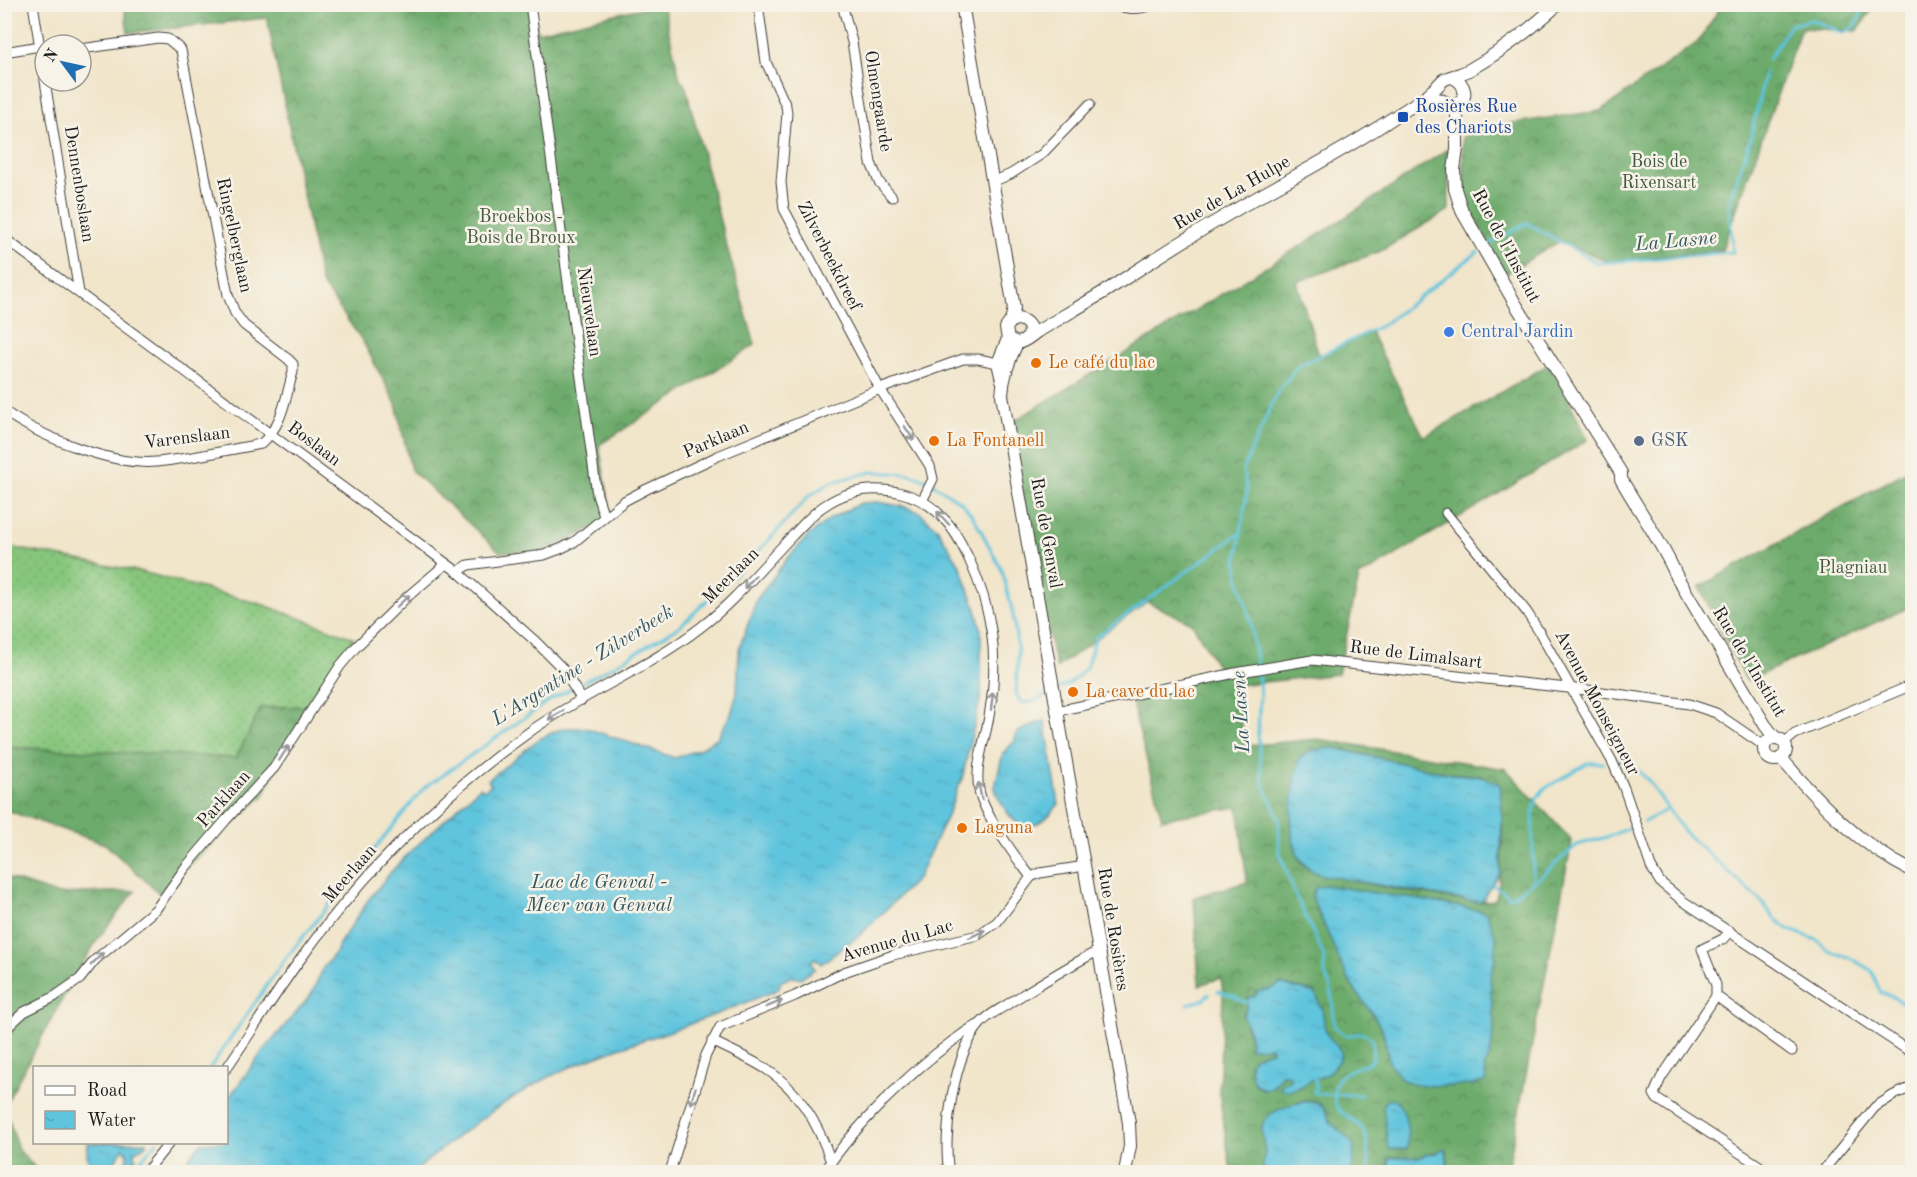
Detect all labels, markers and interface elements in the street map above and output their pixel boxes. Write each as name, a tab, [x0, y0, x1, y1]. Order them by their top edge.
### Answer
north arrow	[33, 33, 93, 93]
text: N	[42, 46, 63, 65]
street label: Olmengaarde	[861, 49, 895, 153]
place label: Rosières Rue des Chariots	[1415, 98, 1517, 137]
marker: Rosières Rue des Chariots	[1396, 110, 1410, 124]
street label: Dennenboslaan	[61, 124, 97, 244]
street label: Rue de La Hulpe	[1171, 153, 1293, 233]
park label: Bois de Rixensart	[1621, 153, 1697, 192]
street label: Ringelberglaan	[213, 176, 255, 295]
street label: Rue de l'Institut	[1469, 186, 1543, 306]
street label: Zilverbeekdreef	[794, 198, 865, 315]
park label: Broekbos - Bois de Broux	[466, 208, 576, 247]
water label: La Lasne	[1633, 228, 1718, 256]
street label: Nieuwelaan	[574, 266, 604, 358]
place label: Central Jardin	[1461, 323, 1574, 341]
marker: Central Jardin	[1442, 325, 1456, 339]
place label: Le café du lac	[1048, 354, 1155, 372]
marker: Le café du lac	[1029, 356, 1043, 370]
street label: Boslaan	[284, 418, 344, 470]
street label: Parklaan	[681, 418, 752, 462]
street label: Varenslaan	[143, 424, 232, 452]
one-way arrow	[903, 424, 915, 441]
place label: La Fontanell	[946, 432, 1045, 450]
place label: GSK	[1651, 432, 1689, 450]
marker: La Fontanell	[927, 434, 941, 448]
marker: GSK	[1632, 434, 1646, 448]
street label: Rue de Genval	[1027, 476, 1065, 590]
one-way arrow	[936, 511, 950, 526]
street label: Meerlaan	[699, 544, 763, 608]
park label: Plagniau	[1819, 559, 1888, 577]
one-way arrow	[743, 574, 757, 589]
one-way arrow	[396, 593, 411, 608]
water label: L'Argentine - Zilverbeek	[488, 602, 678, 731]
street label: Rue de l'Institut	[1709, 603, 1789, 721]
street label: Avenue Monseigneur	[1551, 627, 1643, 779]
street label: Rue de Limalsart	[1348, 638, 1484, 672]
water label: La Lasne	[1230, 670, 1254, 755]
place label: La cave du lac	[1085, 683, 1195, 701]
marker: La cave du lac	[1066, 685, 1080, 699]
one-way arrow	[986, 691, 997, 711]
one-way arrow	[548, 710, 565, 722]
one-way arrow	[278, 745, 290, 762]
street label: Parklaan	[194, 767, 254, 831]
one-way arrow	[975, 782, 986, 802]
place label: Laguna	[974, 819, 1033, 837]
marker: Laguna	[955, 821, 969, 835]
street label: Meerlaan	[320, 841, 380, 907]
street label: Rue de Rosières	[1094, 866, 1132, 992]
water label: Lac de Genval - Meer van Genval	[525, 873, 672, 916]
street label: Avenue du Lac	[839, 916, 955, 966]
one-way arrow	[968, 927, 986, 939]
one-way arrow	[90, 952, 105, 966]
one-way arrow	[765, 998, 783, 1009]
legend	[33, 1066, 228, 1144]
text: Road	[87, 1082, 127, 1100]
one-way arrow	[687, 1086, 698, 1105]
text: Water	[87, 1112, 136, 1130]

